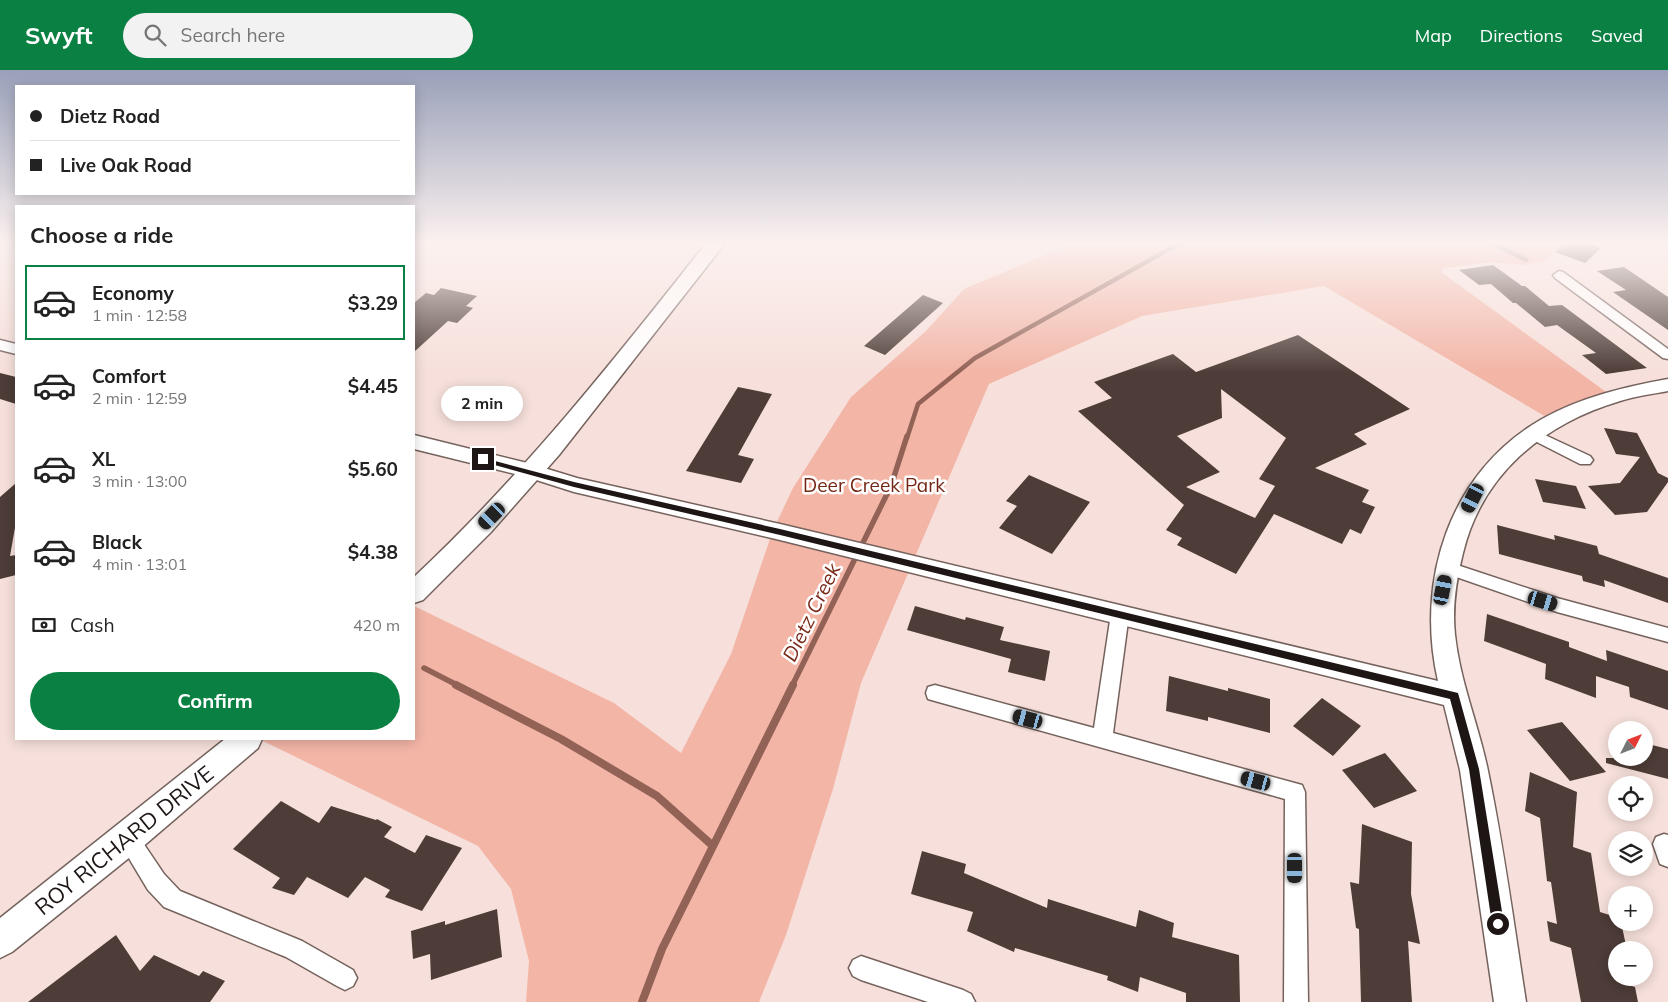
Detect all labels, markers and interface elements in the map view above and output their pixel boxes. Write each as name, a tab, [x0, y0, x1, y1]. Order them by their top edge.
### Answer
search box	[123, 13, 473, 58]
text: Swyft	[25, 20, 93, 50]
icon: search	[141, 21, 169, 49]
text: Search here	[181, 23, 285, 47]
text: Map	[1415, 24, 1452, 47]
text: Directions	[1480, 24, 1563, 47]
text: Saved	[1591, 24, 1643, 47]
text: Dietz Road	[60, 104, 160, 128]
text: Live Oak Road	[60, 153, 192, 177]
text: Choose a ride	[30, 221, 173, 249]
icon: car	[32, 280, 77, 325]
text: Economy	[92, 281, 174, 305]
text: $3.29	[348, 291, 398, 315]
text: 1 min · 12:58	[92, 305, 187, 325]
icon: car	[32, 363, 77, 408]
text: Comfort	[92, 364, 166, 388]
text: $4.45	[348, 374, 398, 398]
callout: 2 min	[442, 386, 524, 422]
text: 2 min · 12:59	[92, 388, 187, 408]
text: 2 min	[461, 393, 503, 413]
icon: car	[32, 446, 77, 491]
text: XL	[92, 447, 115, 471]
route end	[472, 448, 494, 470]
text: $5.60	[348, 457, 398, 481]
text: 3 min · 13:00	[92, 471, 187, 491]
park label: Deer Creek Park	[803, 473, 945, 497]
car	[1459, 481, 1486, 515]
car	[476, 500, 507, 532]
icon: car	[32, 529, 77, 574]
text: Black	[92, 530, 142, 554]
text: $4.38	[348, 540, 398, 564]
text: 4 min · 13:01	[92, 554, 187, 574]
water label: Dietz Creek	[777, 558, 846, 665]
car	[1432, 574, 1453, 606]
car	[1526, 589, 1559, 613]
icon: cash	[30, 611, 58, 639]
text: Cash	[70, 613, 115, 637]
text: 420 m	[353, 615, 400, 635]
button: Confirm	[30, 672, 400, 730]
car	[1011, 708, 1044, 730]
north arrow	[1608, 721, 1652, 766]
map controls	[1608, 721, 1653, 986]
street label: ROY RICHARD DRIVE	[29, 759, 219, 921]
car	[1239, 770, 1272, 792]
button: locate	[1608, 776, 1653, 821]
button: layers	[1608, 831, 1653, 876]
car	[1287, 853, 1302, 883]
button: +	[1608, 886, 1653, 931]
route start	[1487, 913, 1509, 935]
button: −	[1608, 941, 1653, 986]

